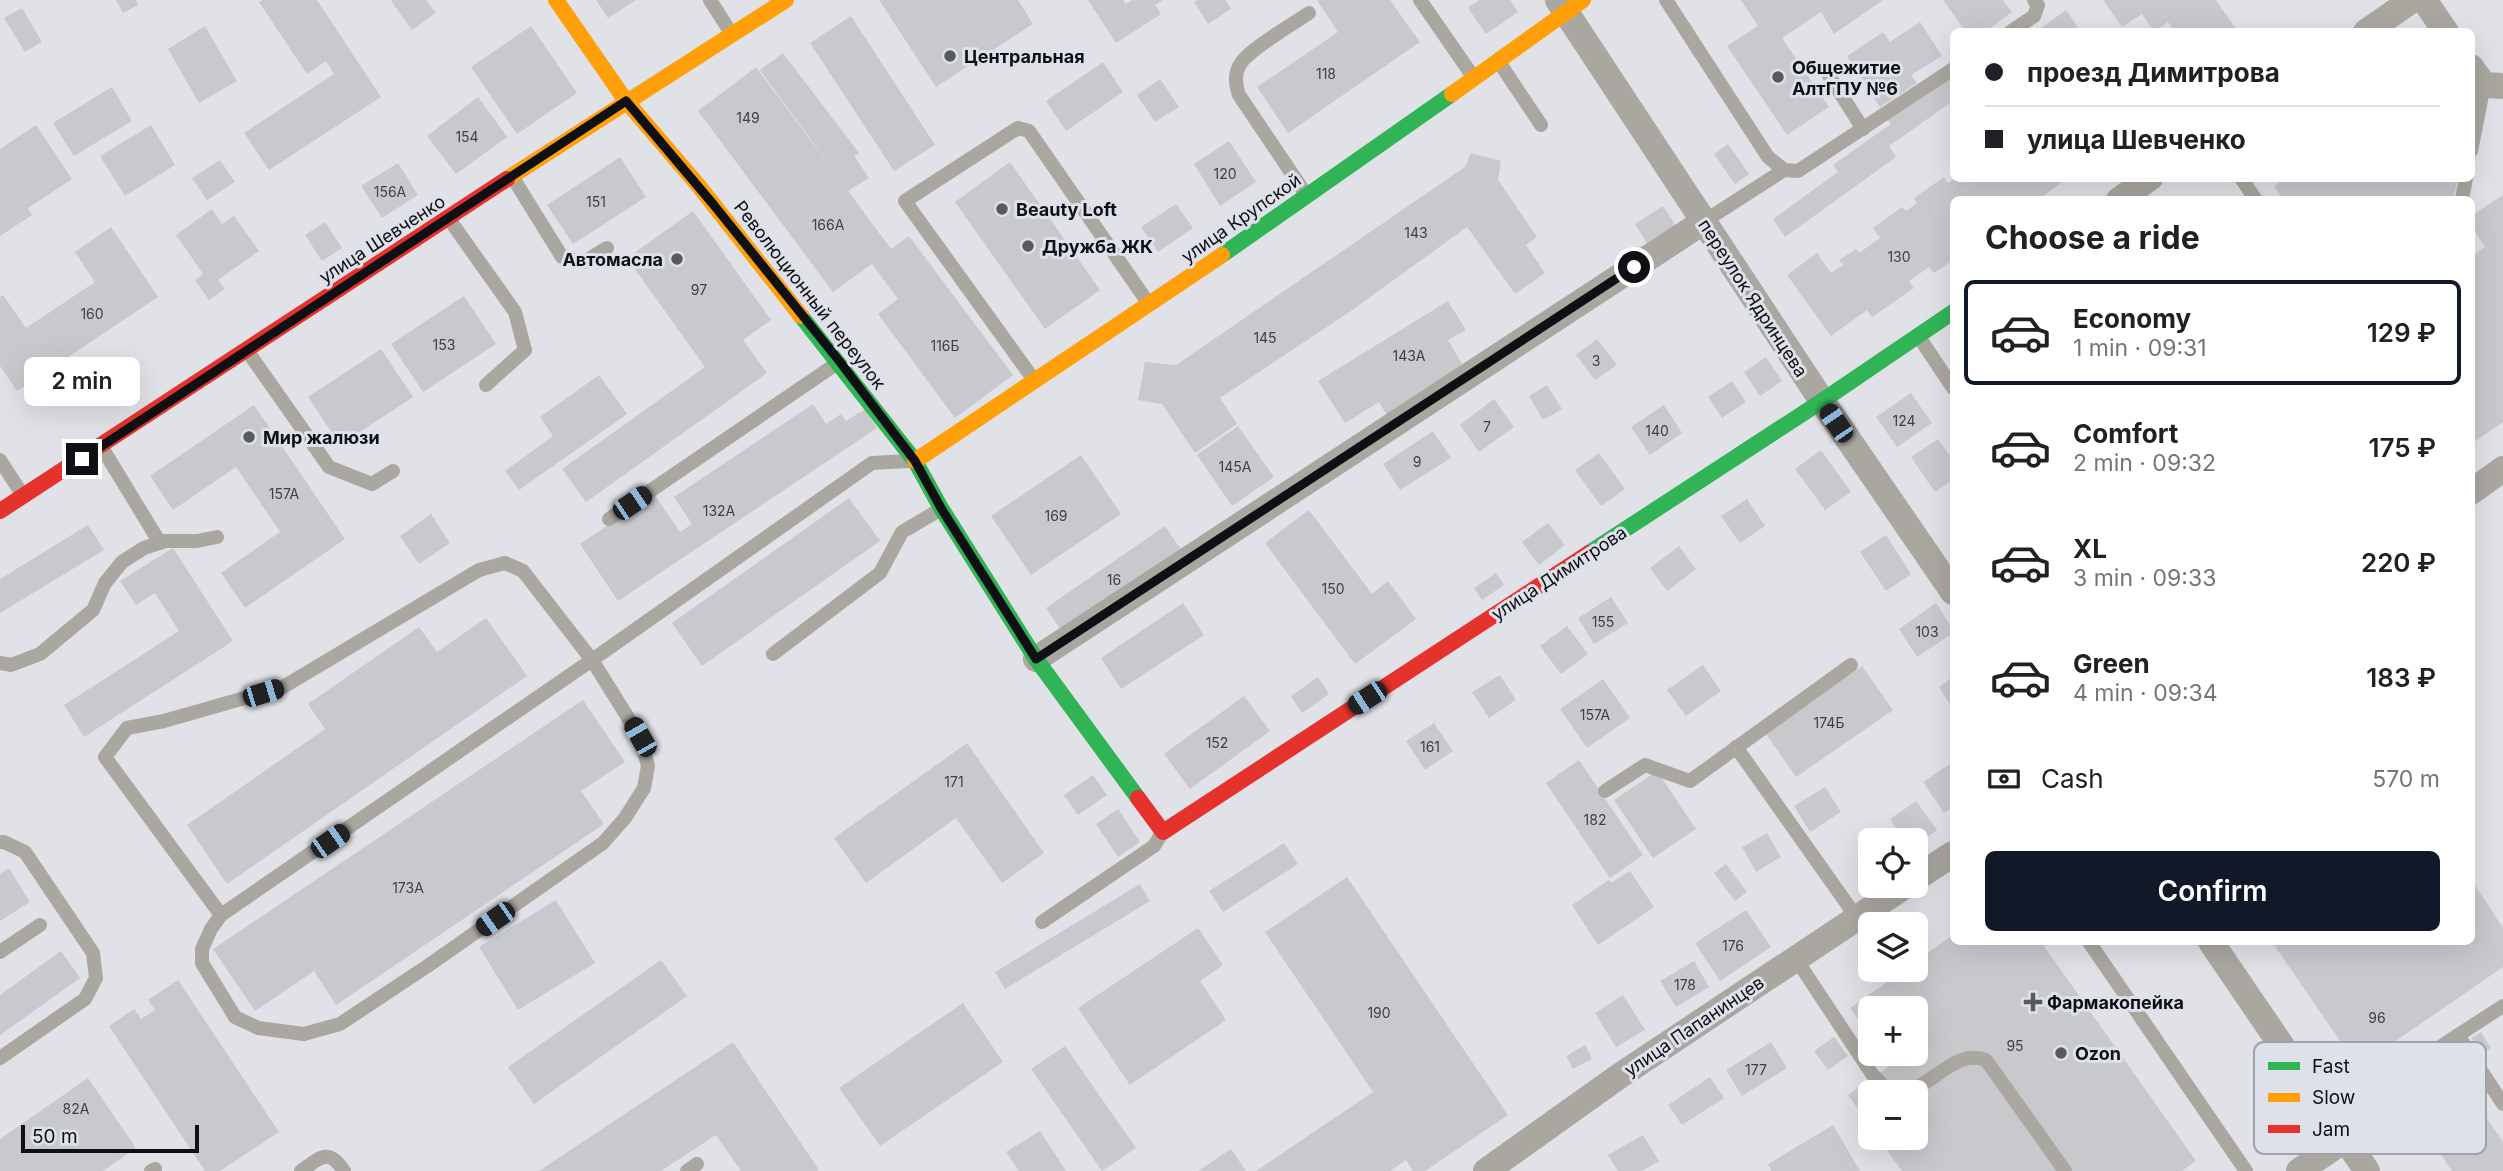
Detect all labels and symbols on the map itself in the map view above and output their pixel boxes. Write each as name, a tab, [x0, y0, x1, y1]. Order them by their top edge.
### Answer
place label: Центральная	[964, 46, 1085, 67]
marker: Центральная	[942, 48, 958, 64]
place label: Общежитие АлтГПУ №6	[1792, 57, 1901, 99]
house number: 118	[1316, 65, 1336, 82]
marker: Общежитие АлтГПУ №6	[1770, 69, 1786, 85]
house number: 149	[736, 109, 760, 126]
house number: 154	[455, 128, 479, 145]
house number: 120	[1213, 165, 1237, 182]
street label: улица Крупской	[1177, 169, 1305, 267]
house number: 156А	[374, 183, 407, 200]
street label: улица Шевченко	[315, 190, 449, 288]
house number: 151	[586, 193, 606, 210]
street label: Революционный переулок	[730, 197, 890, 394]
place label: Beauty Loft	[1016, 199, 1117, 220]
marker: Beauty Loft	[994, 201, 1010, 217]
street label: переулок Ядринцева	[1694, 215, 1812, 381]
house number: 166А	[812, 216, 845, 233]
house number: 143	[1404, 224, 1428, 241]
place label: Дружба ЖК	[1042, 236, 1153, 257]
marker: Дружба ЖК	[1020, 238, 1036, 254]
house number: 130	[1887, 248, 1911, 265]
place label: Автомасла	[562, 249, 663, 270]
marker: Автомасла	[669, 251, 685, 267]
route start	[1618, 251, 1650, 283]
house number: 97	[691, 281, 707, 298]
house number: 160	[80, 305, 104, 322]
house number: 145	[1253, 329, 1277, 346]
house number: 153	[433, 336, 455, 353]
house number: 116Б	[930, 337, 960, 354]
house number: 143А	[1392, 347, 1426, 364]
house number: 3	[1592, 352, 1600, 369]
callout: 2 min	[24, 358, 140, 406]
car	[1816, 400, 1857, 446]
house number: 124	[1892, 412, 1916, 429]
house number: 7	[1483, 418, 1491, 435]
house number: 140	[1645, 422, 1669, 439]
place label: Мир жалюзи	[263, 427, 380, 448]
marker: Мир жалюзи	[241, 429, 257, 445]
route end	[66, 443, 98, 475]
house number: 9	[1413, 453, 1421, 470]
house number: 145А	[1219, 458, 1252, 475]
car	[609, 483, 656, 523]
house number: 157А	[269, 485, 299, 502]
house number: 132А	[703, 502, 736, 519]
house number: 169	[1044, 507, 1068, 524]
street label: улица Димитрова	[1487, 521, 1631, 625]
house number: 16	[1107, 571, 1121, 588]
house number: 150	[1321, 580, 1345, 597]
house number: 155	[1592, 613, 1614, 630]
house number: 103	[1915, 623, 1939, 640]
car	[240, 677, 287, 709]
car	[1344, 678, 1391, 718]
house number: 157А	[1580, 706, 1610, 723]
car	[621, 714, 660, 760]
house number: 174Б	[1814, 714, 1844, 731]
house number: 152	[1206, 734, 1228, 751]
house number: 161	[1420, 738, 1440, 755]
house number: 171	[944, 773, 964, 790]
house number: 182	[1584, 811, 1606, 828]
car	[307, 820, 354, 862]
house number: 173А	[392, 879, 424, 896]
car	[472, 898, 519, 940]
house number: 176	[1722, 937, 1744, 954]
street label: улица Папанинцев	[1620, 972, 1768, 1080]
house number: 178	[1674, 976, 1696, 993]
place label: Фармакопейка	[2047, 992, 2184, 1013]
marker: Фармакопейка	[2025, 994, 2041, 1010]
house number: 190	[1367, 1004, 1391, 1021]
house number: 96	[2368, 1009, 2386, 1026]
house number: 95	[2006, 1037, 2024, 1054]
legend	[2254, 1042, 2486, 1154]
place label: Ozon	[2075, 1043, 2121, 1064]
marker: Ozon	[2053, 1045, 2069, 1061]
text: Fast	[2312, 1055, 2350, 1078]
house number: 177	[1745, 1061, 1767, 1078]
text: Slow	[2312, 1086, 2355, 1109]
house number: 82А	[63, 1100, 90, 1117]
text: Jam	[2312, 1118, 2350, 1141]
scale bar	[21, 1122, 200, 1154]

